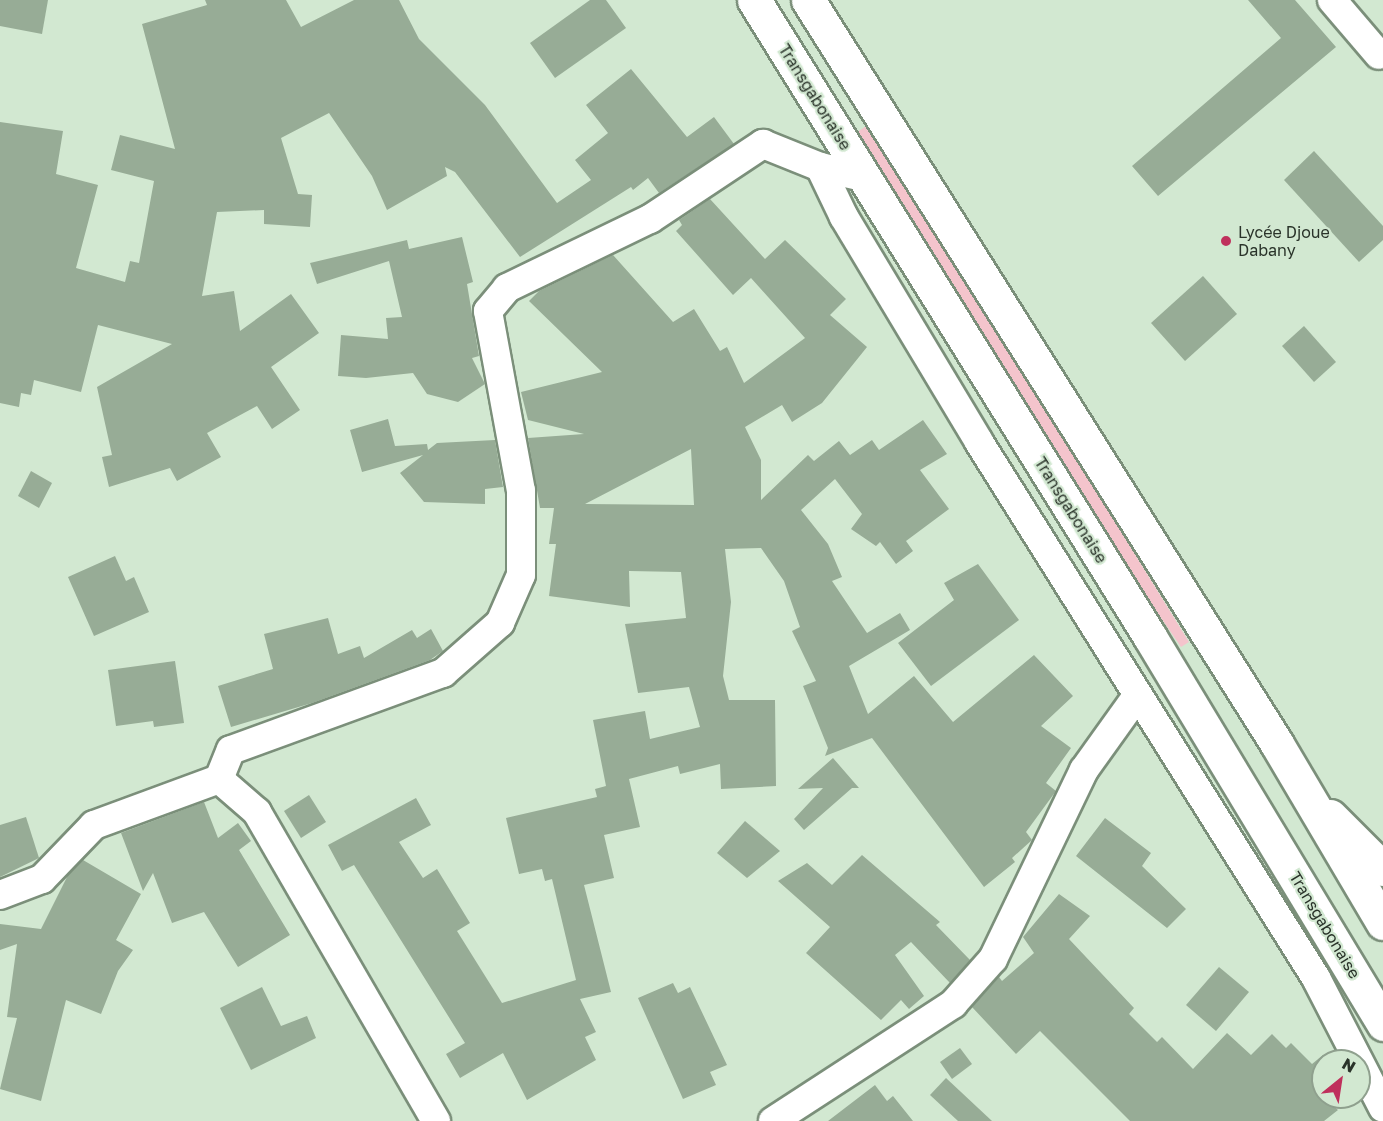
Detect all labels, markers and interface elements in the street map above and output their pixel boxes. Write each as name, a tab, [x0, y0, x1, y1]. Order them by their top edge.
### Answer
street label: Transgabonaise	[775, 41, 855, 153]
place label: Lycée Djoue Dabany	[1238, 222, 1330, 260]
marker: Lycée Djoue Dabany	[1219, 234, 1233, 248]
street label: Transgabonaise	[1031, 454, 1111, 566]
street label: Transgabonaise	[1286, 868, 1364, 982]
north arrow	[1311, 1049, 1371, 1109]
text: N	[1339, 1053, 1359, 1077]

